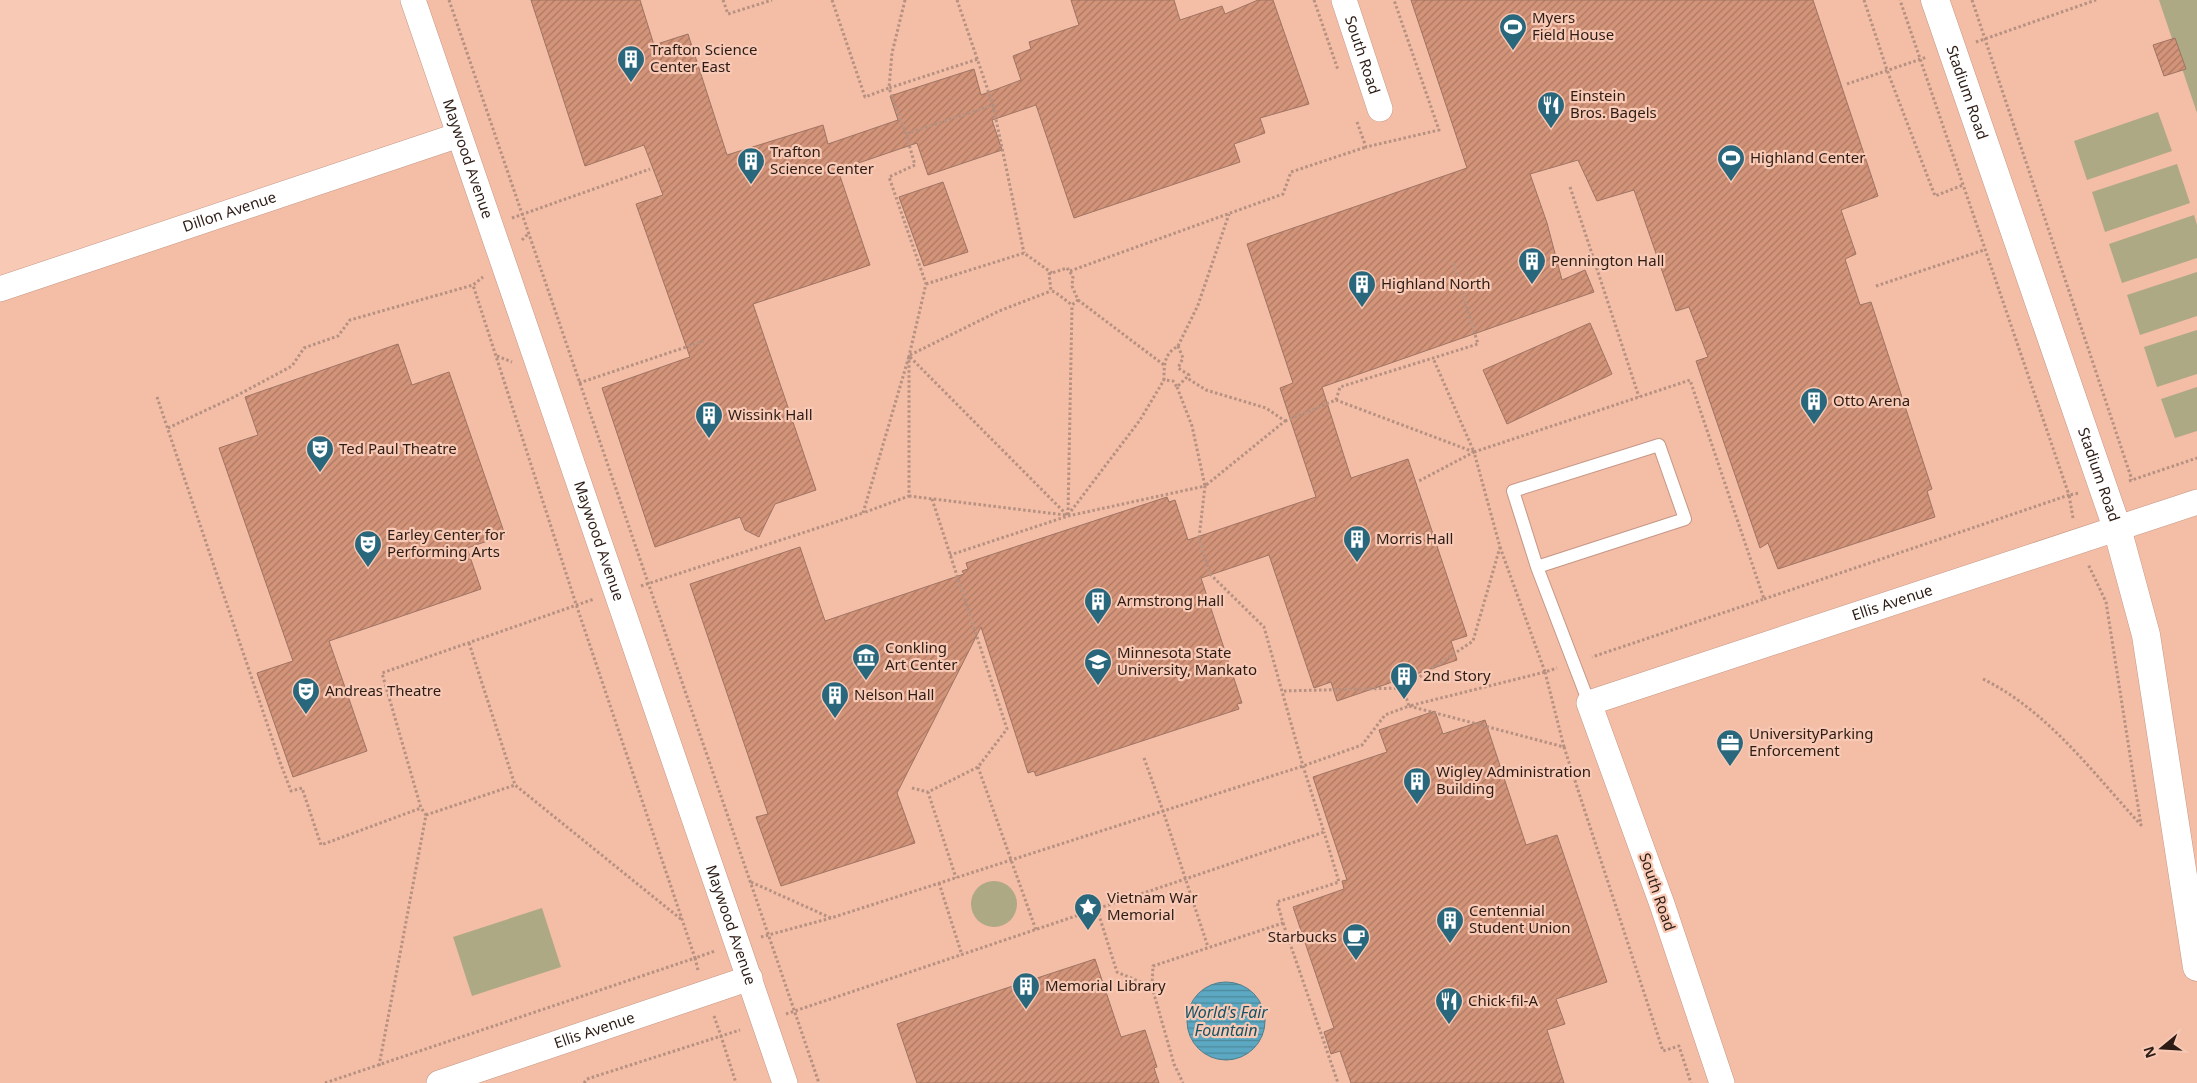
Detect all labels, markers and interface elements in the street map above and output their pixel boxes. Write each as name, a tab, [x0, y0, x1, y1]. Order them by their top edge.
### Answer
place label: Myers Field House	[1532, 7, 1614, 44]
sports icon: Myers Field House	[1498, 12, 1528, 51]
street label: South Road	[1341, 13, 1385, 96]
place label: Trafton Science Center East	[650, 39, 757, 76]
street label: Stadium Road	[1942, 43, 1993, 142]
building icon: Trafton Science Center East	[616, 44, 646, 83]
place label: Einstein Bros. Bagels	[1570, 85, 1657, 122]
restaurant icon: Einstein Bros. Bagels	[1536, 90, 1566, 129]
street label: Maywood Avenue	[439, 96, 498, 221]
place label: Trafton Science Center	[770, 141, 874, 178]
sports icon: Highland Center	[1716, 143, 1746, 182]
building icon: Trafton Science Center	[736, 146, 766, 185]
place label: Highland Center	[1750, 147, 1865, 167]
street label: Dillon Avenue	[180, 186, 279, 236]
building icon: Pennington Hall	[1517, 246, 1547, 285]
place label: Pennington Hall	[1551, 250, 1664, 270]
building icon: Highland North	[1347, 269, 1377, 308]
place label: Highland North	[1381, 273, 1491, 293]
building icon: Otto Arena	[1799, 386, 1829, 425]
place label: Otto Arena	[1833, 390, 1910, 410]
building icon: Wissink Hall	[694, 400, 724, 439]
place label: Wissink Hall	[728, 404, 813, 424]
street label: Stadium Road	[2074, 424, 2125, 524]
theatre icon: Ted Paul Theatre	[305, 434, 335, 473]
place label: Ted Paul Theatre	[339, 438, 457, 458]
street label: Maywood Avenue	[570, 478, 630, 603]
place label: Earley Center for Performing Arts	[387, 524, 505, 561]
building icon: Morris Hall	[1342, 524, 1372, 563]
place label: Morris Hall	[1376, 528, 1453, 548]
theatre icon: Earley Center for Performing Arts	[353, 529, 383, 568]
street label: Ellis Avenue	[1849, 579, 1935, 624]
building icon: Armstrong Hall	[1083, 586, 1113, 625]
place label: Armstrong Hall	[1117, 590, 1224, 610]
place label: Conkling Art Center	[885, 637, 957, 674]
museum icon: Conkling Art Center	[851, 642, 881, 681]
place label: Minnesota State University, Mankato	[1117, 642, 1257, 679]
school or university icon: Minnesota State University, Mankato	[1083, 647, 1113, 686]
building icon: 2nd Story	[1389, 661, 1419, 700]
place label: 2nd Story	[1423, 665, 1491, 685]
theatre icon: Andreas Theatre	[291, 676, 321, 715]
place label: Andreas Theatre	[325, 680, 441, 700]
building icon: Nelson Hall	[820, 680, 850, 719]
place label: Nelson Hall	[854, 684, 934, 704]
place label: UniversityParking Enforcement	[1749, 723, 1874, 760]
office icon: UniversityParking Enforcement	[1715, 728, 1745, 767]
place label: Wigley Administration Building	[1436, 761, 1591, 798]
building icon: Wigley Administration Building	[1402, 766, 1432, 805]
street label: South Road	[1635, 850, 1681, 933]
street label: Maywood Avenue	[702, 862, 762, 987]
place label: Vietnam War Memorial	[1107, 887, 1198, 924]
place icon: Vietnam War Memorial	[1073, 892, 1103, 931]
place label: Centennial Student Union	[1469, 900, 1571, 937]
building icon: Centennial Student Union	[1435, 905, 1465, 944]
cafe icon: Starbucks	[1341, 922, 1371, 961]
place label: Starbucks	[1268, 926, 1337, 946]
building icon: Memorial Library	[1011, 971, 1041, 1010]
place label: Memorial Library	[1045, 975, 1166, 995]
restaurant icon: Chick-fil-A	[1434, 986, 1464, 1025]
place label: Chick-fil-A	[1468, 990, 1538, 1010]
water label: World's Fair Fountain	[1184, 1001, 1268, 1041]
street label: Ellis Avenue	[551, 1007, 637, 1052]
north arrow	[2137, 1023, 2187, 1073]
text: N	[2138, 1044, 2160, 1061]

